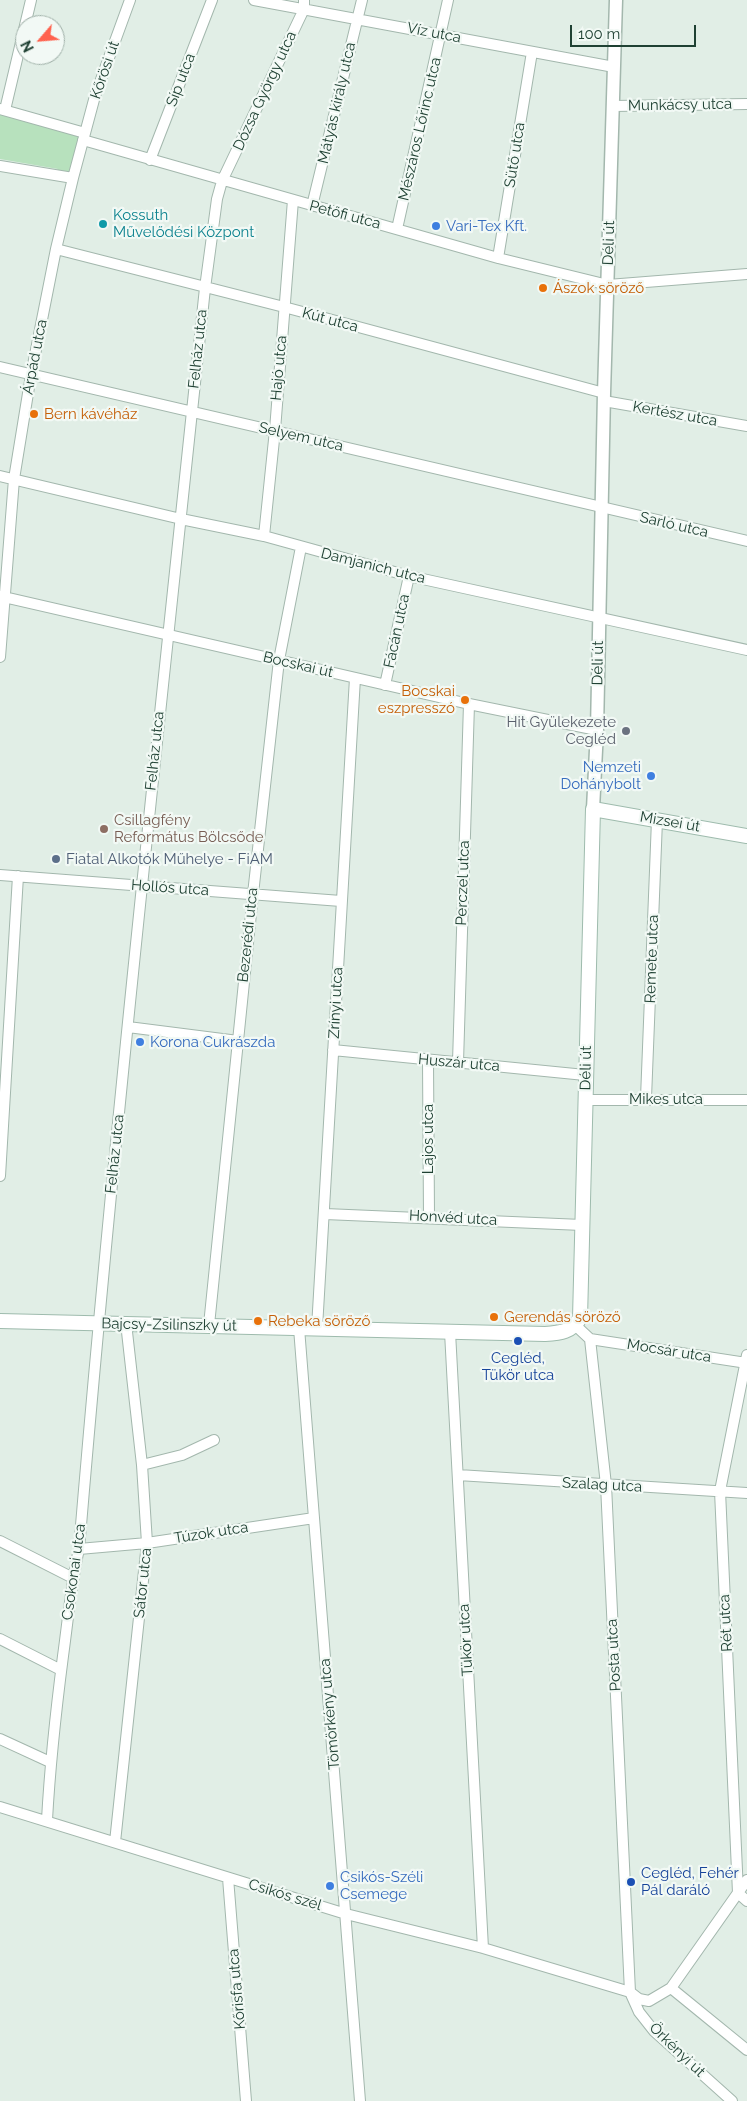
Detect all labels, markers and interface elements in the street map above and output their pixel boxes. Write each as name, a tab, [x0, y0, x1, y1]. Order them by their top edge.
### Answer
north arrow	[15, 15, 65, 65]
scale bar	[572, 15, 698, 47]
street label: Víz utca	[405, 19, 463, 47]
text: 100 m	[578, 25, 620, 43]
street label: Dózsa György utca	[229, 28, 301, 154]
text: N	[18, 38, 37, 55]
street label: Kőrösi út	[87, 39, 123, 101]
street label: Mátyás király utca	[314, 41, 360, 165]
street label: Síp utca	[163, 51, 199, 109]
street label: Mészáros Lőrinc utca	[395, 56, 445, 202]
street label: Munkácsy utca	[628, 95, 732, 115]
street label: Sütő utca	[501, 121, 529, 189]
street label: Petőfi utca	[307, 197, 383, 233]
place label: Kossuth Művelődési Központ	[113, 206, 254, 241]
place label: Vari-Tex Kft.	[446, 217, 527, 235]
marker: Kossuth Művelődési Központ	[97, 218, 109, 230]
marker: Vari-Tex Kft.	[430, 220, 442, 232]
street label: Déli út	[599, 220, 619, 266]
place label: Ászok söröző	[553, 279, 644, 297]
marker: Ászok söröző	[537, 282, 549, 294]
street label: Kút utca	[300, 304, 360, 336]
street label: Felház utca	[185, 308, 211, 390]
street label: Árpád utca	[19, 318, 51, 396]
street label: Hajó utca	[267, 335, 291, 401]
street label: Kertész utca	[631, 398, 719, 430]
place label: Bern kávéház	[44, 405, 137, 423]
marker: Bern kávéház	[28, 408, 40, 420]
street label: Selyem utca	[257, 419, 345, 455]
street label: Sarló utca	[638, 508, 710, 542]
street label: Damjanich utca	[319, 544, 427, 588]
street label: Fácán utca	[380, 592, 414, 670]
street label: Déli út	[589, 641, 607, 685]
street label: Bocskai út	[261, 648, 335, 682]
place label: Bocskai eszpresszó	[378, 682, 455, 717]
marker: Bocskai eszpresszó	[459, 694, 471, 706]
street label: Felház utca	[142, 710, 168, 792]
place label: Hit Gyülekezete Cegléd	[506, 713, 616, 748]
marker: Hit Gyülekezete Cegléd	[620, 725, 632, 737]
place label: Nemzeti Dohánybolt	[560, 758, 641, 793]
marker: Nemzeti Dohánybolt	[645, 770, 657, 782]
street label: Mizsei út	[638, 808, 702, 836]
place label: Csillagfény Református Bölcsőde	[114, 811, 264, 846]
marker: Csillagfény Református Bölcsőde	[98, 823, 110, 835]
street label: Perczel utca	[453, 840, 473, 926]
place label: Fiatal Alkotók Műhelye - FiAM	[66, 850, 273, 868]
marker: Fiatal Alkotók Műhelye - FiAM	[50, 853, 62, 865]
street label: Hollós utca	[130, 876, 210, 900]
street label: Bezerédi utca	[234, 887, 262, 983]
street label: Remete utca	[641, 914, 663, 1004]
street label: Zrínyi utca	[325, 967, 347, 1039]
place label: Korona Cukrászda	[150, 1033, 275, 1051]
marker: Korona Cukrászda	[134, 1036, 146, 1048]
street label: Déli út	[577, 1046, 595, 1090]
street label: Huszár utca	[417, 1050, 501, 1076]
street label: Mikes utca	[629, 1090, 703, 1108]
street label: Lajos utca	[419, 1104, 437, 1174]
street label: Felház utca	[102, 1113, 128, 1195]
street label: Honvéd utca	[408, 1207, 498, 1229]
place label: Gerendás söröző	[504, 1308, 621, 1326]
marker: Gerendás söröző	[488, 1311, 500, 1323]
place label: Rebeka söröző	[268, 1312, 370, 1330]
street label: Bajcsy-Zsilinszky út	[101, 1315, 237, 1335]
marker: Rebeka söröző	[252, 1315, 264, 1327]
marker: Cegléd, Tükör utca	[512, 1335, 524, 1347]
street label: Mocsár utca	[626, 1335, 712, 1367]
place label: Cegléd, Tükör utca	[482, 1349, 554, 1384]
street label: Szalag utca	[561, 1474, 643, 1496]
street label: Túzok utca	[173, 1518, 249, 1548]
street label: Csokonai utca	[58, 1523, 90, 1621]
street label: Sátor utca	[130, 1547, 156, 1619]
street label: Rét utca	[716, 1594, 736, 1652]
street label: Tükör utca	[455, 1603, 477, 1677]
street label: Posta utca	[603, 1618, 625, 1692]
street label: Tömörkény utca	[316, 1658, 344, 1770]
place label: Cegléd, Fehér Pál daráló	[641, 1864, 739, 1899]
place label: Csikós-Széli Csemege	[340, 1868, 423, 1903]
street label: Csikós szél	[246, 1875, 324, 1915]
marker: Cegléd, Fehér Pál daráló	[625, 1876, 637, 1888]
marker: Csikós-Széli Csemege	[324, 1880, 336, 1892]
street label: Kőrisfa utca	[225, 1948, 249, 2030]
street label: Örkényi út	[645, 2019, 709, 2081]

